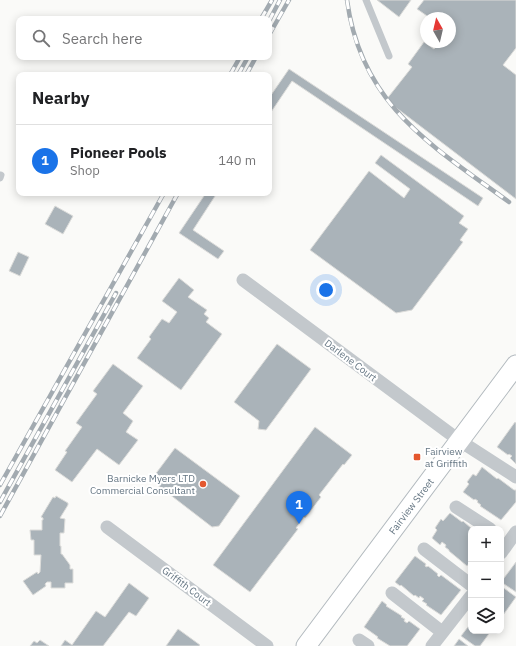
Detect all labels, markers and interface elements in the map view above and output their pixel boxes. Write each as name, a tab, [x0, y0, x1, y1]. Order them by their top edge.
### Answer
north arrow	[420, 12, 456, 48]
search box	[16, 16, 272, 60]
icon: search	[30, 27, 52, 49]
text: Search here	[62, 29, 142, 48]
text: Nearby	[32, 87, 90, 109]
text: Pioneer Pools	[70, 143, 167, 162]
text: 1	[41, 152, 49, 169]
text: 140 m	[218, 152, 256, 169]
text: Shop	[70, 162, 100, 179]
your location	[316, 280, 336, 300]
street label: Darlene Court	[322, 337, 380, 385]
place label: Fairview at Griffith	[425, 445, 467, 470]
marker: Fairview at Griffith	[412, 452, 422, 462]
place label: Barnicke Myers LTD Commercial Consultant	[90, 472, 195, 497]
street label: Fairview Street	[386, 475, 437, 537]
marker: Barnicke Myers LTD Commercial Consultant	[198, 479, 208, 489]
pin: 1	[286, 491, 312, 524]
map controls	[468, 526, 504, 634]
button: +	[468, 526, 504, 562]
button: −	[468, 562, 504, 598]
street label: Griffith Court	[160, 564, 214, 609]
button: layers	[468, 598, 504, 634]

